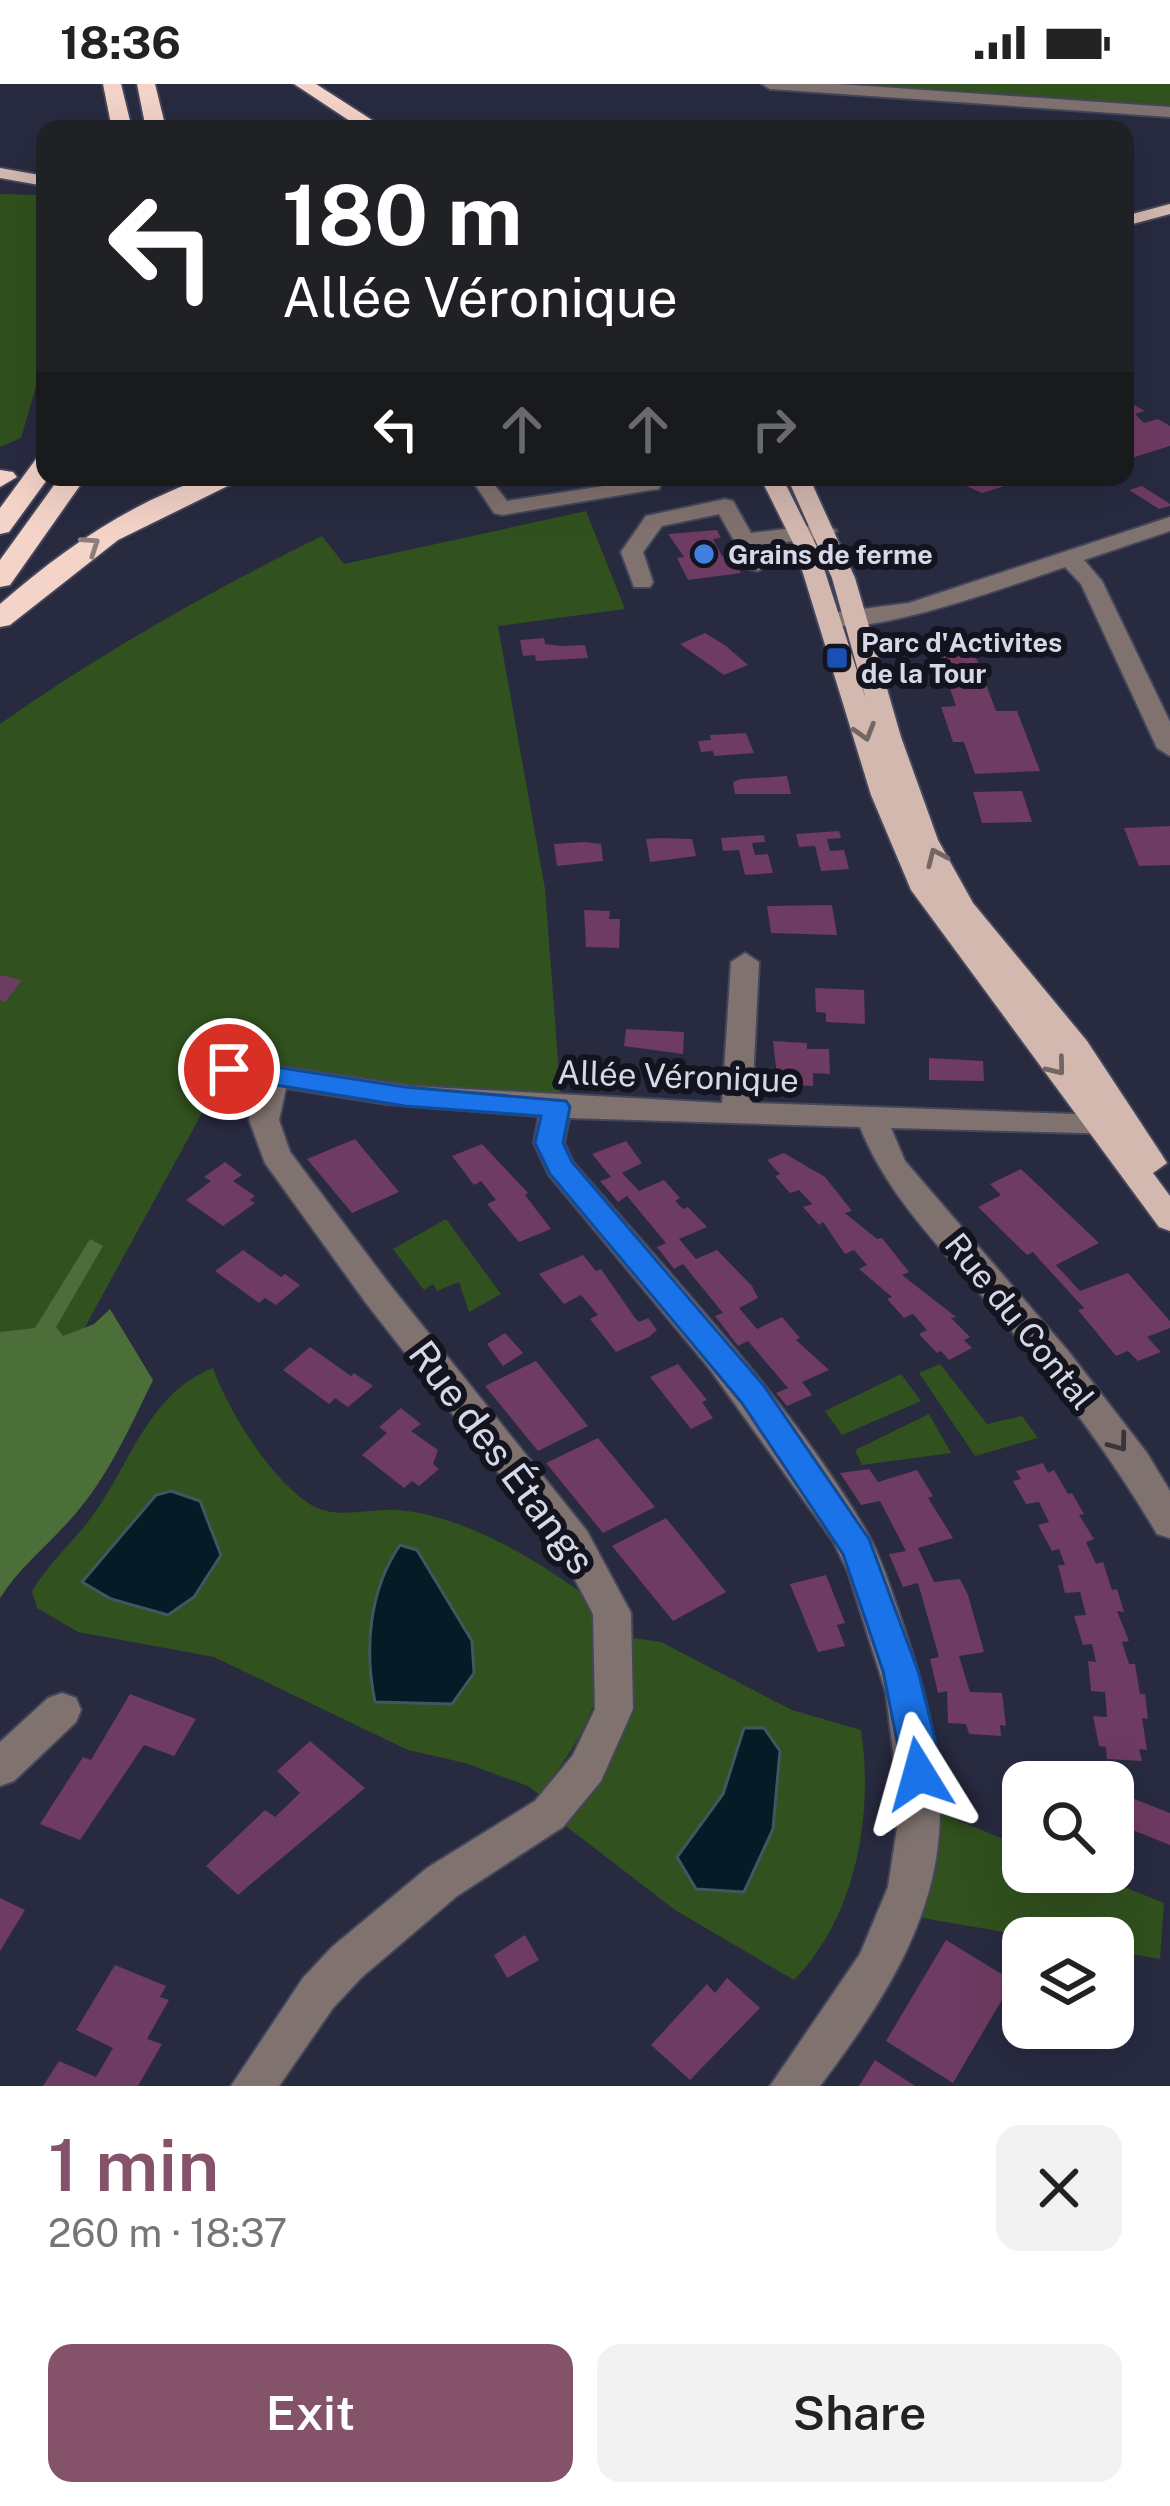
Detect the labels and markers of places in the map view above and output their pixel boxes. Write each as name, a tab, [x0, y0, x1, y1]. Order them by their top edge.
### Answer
place label: Grains de ferme	[728, 538, 933, 570]
marker: Grains de ferme	[691, 541, 717, 567]
place label: Parc d'Activites de la Tour	[861, 626, 1062, 689]
marker: Parc d'Activites de la Tour	[824, 645, 850, 671]
pin	[178, 1018, 280, 1120]

